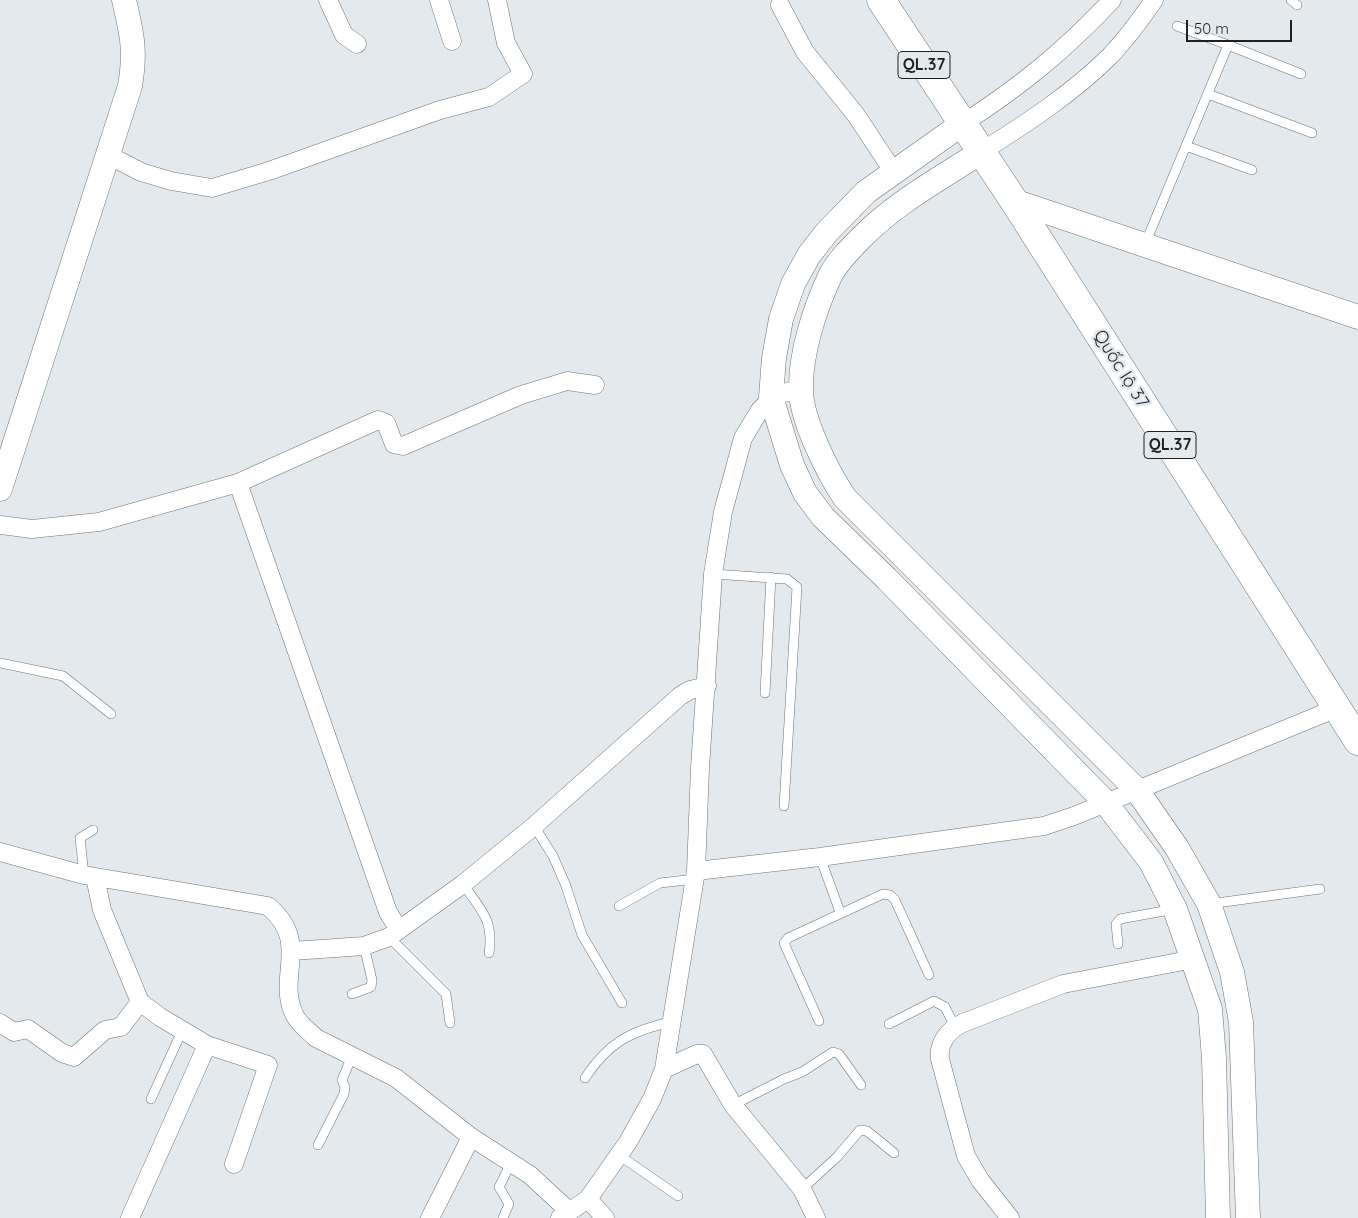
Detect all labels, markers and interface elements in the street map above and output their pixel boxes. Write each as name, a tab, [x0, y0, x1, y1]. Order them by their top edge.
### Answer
scale bar	[1188, 10, 1294, 42]
text: 50 m	[1194, 19, 1229, 38]
road number: QL.37	[898, 52, 950, 78]
street label: Quốc lộ 37	[1089, 326, 1153, 412]
road number: QL.37	[1144, 432, 1196, 458]

